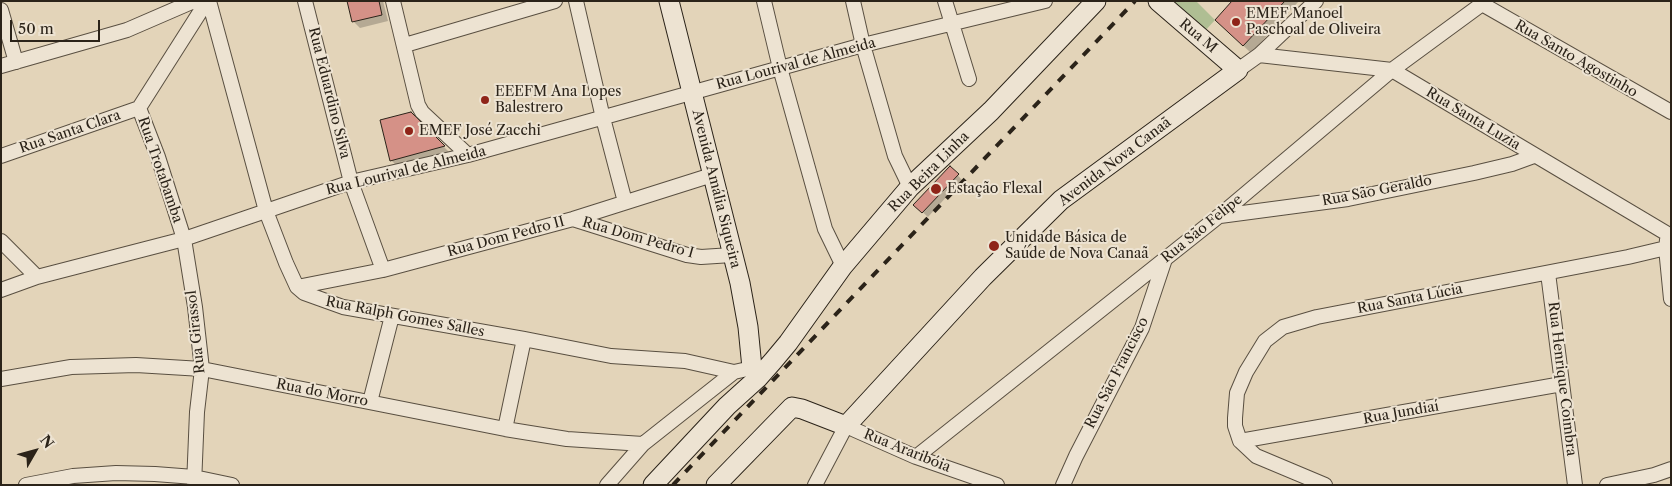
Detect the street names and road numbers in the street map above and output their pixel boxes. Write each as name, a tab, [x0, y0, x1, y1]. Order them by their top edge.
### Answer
street label: Rua M	[1176, 15, 1220, 57]
street label: Rua Santo Agostinho	[1511, 17, 1641, 101]
street label: Rua Eduardino Silva	[305, 25, 353, 161]
street label: Rua Lourival de Almeida	[714, 35, 878, 93]
street label: Rua Santa Luzia	[1423, 84, 1523, 154]
street label: Rua Santa Clara	[17, 107, 123, 157]
street label: Avenida Amália Siqueira	[688, 108, 744, 270]
street label: Avenida Nova Canaã	[1055, 114, 1175, 210]
street label: Rua Trotabamba	[134, 115, 186, 225]
street label: Rua Beira Linha	[885, 128, 973, 216]
street label: Rua Lourival de Almeida	[324, 143, 488, 199]
street label: Rua São Geraldo	[1321, 172, 1433, 210]
street label: Rua São Felipe	[1158, 191, 1246, 267]
street label: Rua Dom Pedro II	[446, 213, 566, 261]
street label: Rua Dom Pedro I	[580, 214, 696, 262]
street label: Rua Santa Lúcia	[1356, 281, 1464, 317]
street label: Rua Girassol	[183, 290, 209, 374]
street label: Rua Ralph Gomes Salles	[324, 293, 486, 341]
street label: Rua Henrique Coimbra	[1544, 301, 1580, 457]
street label: Rua São Francisco	[1082, 315, 1152, 431]
street label: Rua do Morro	[275, 376, 369, 410]
street label: Rua Jundiaí	[1362, 398, 1440, 428]
street label: Rua Araribóia	[861, 426, 953, 476]

